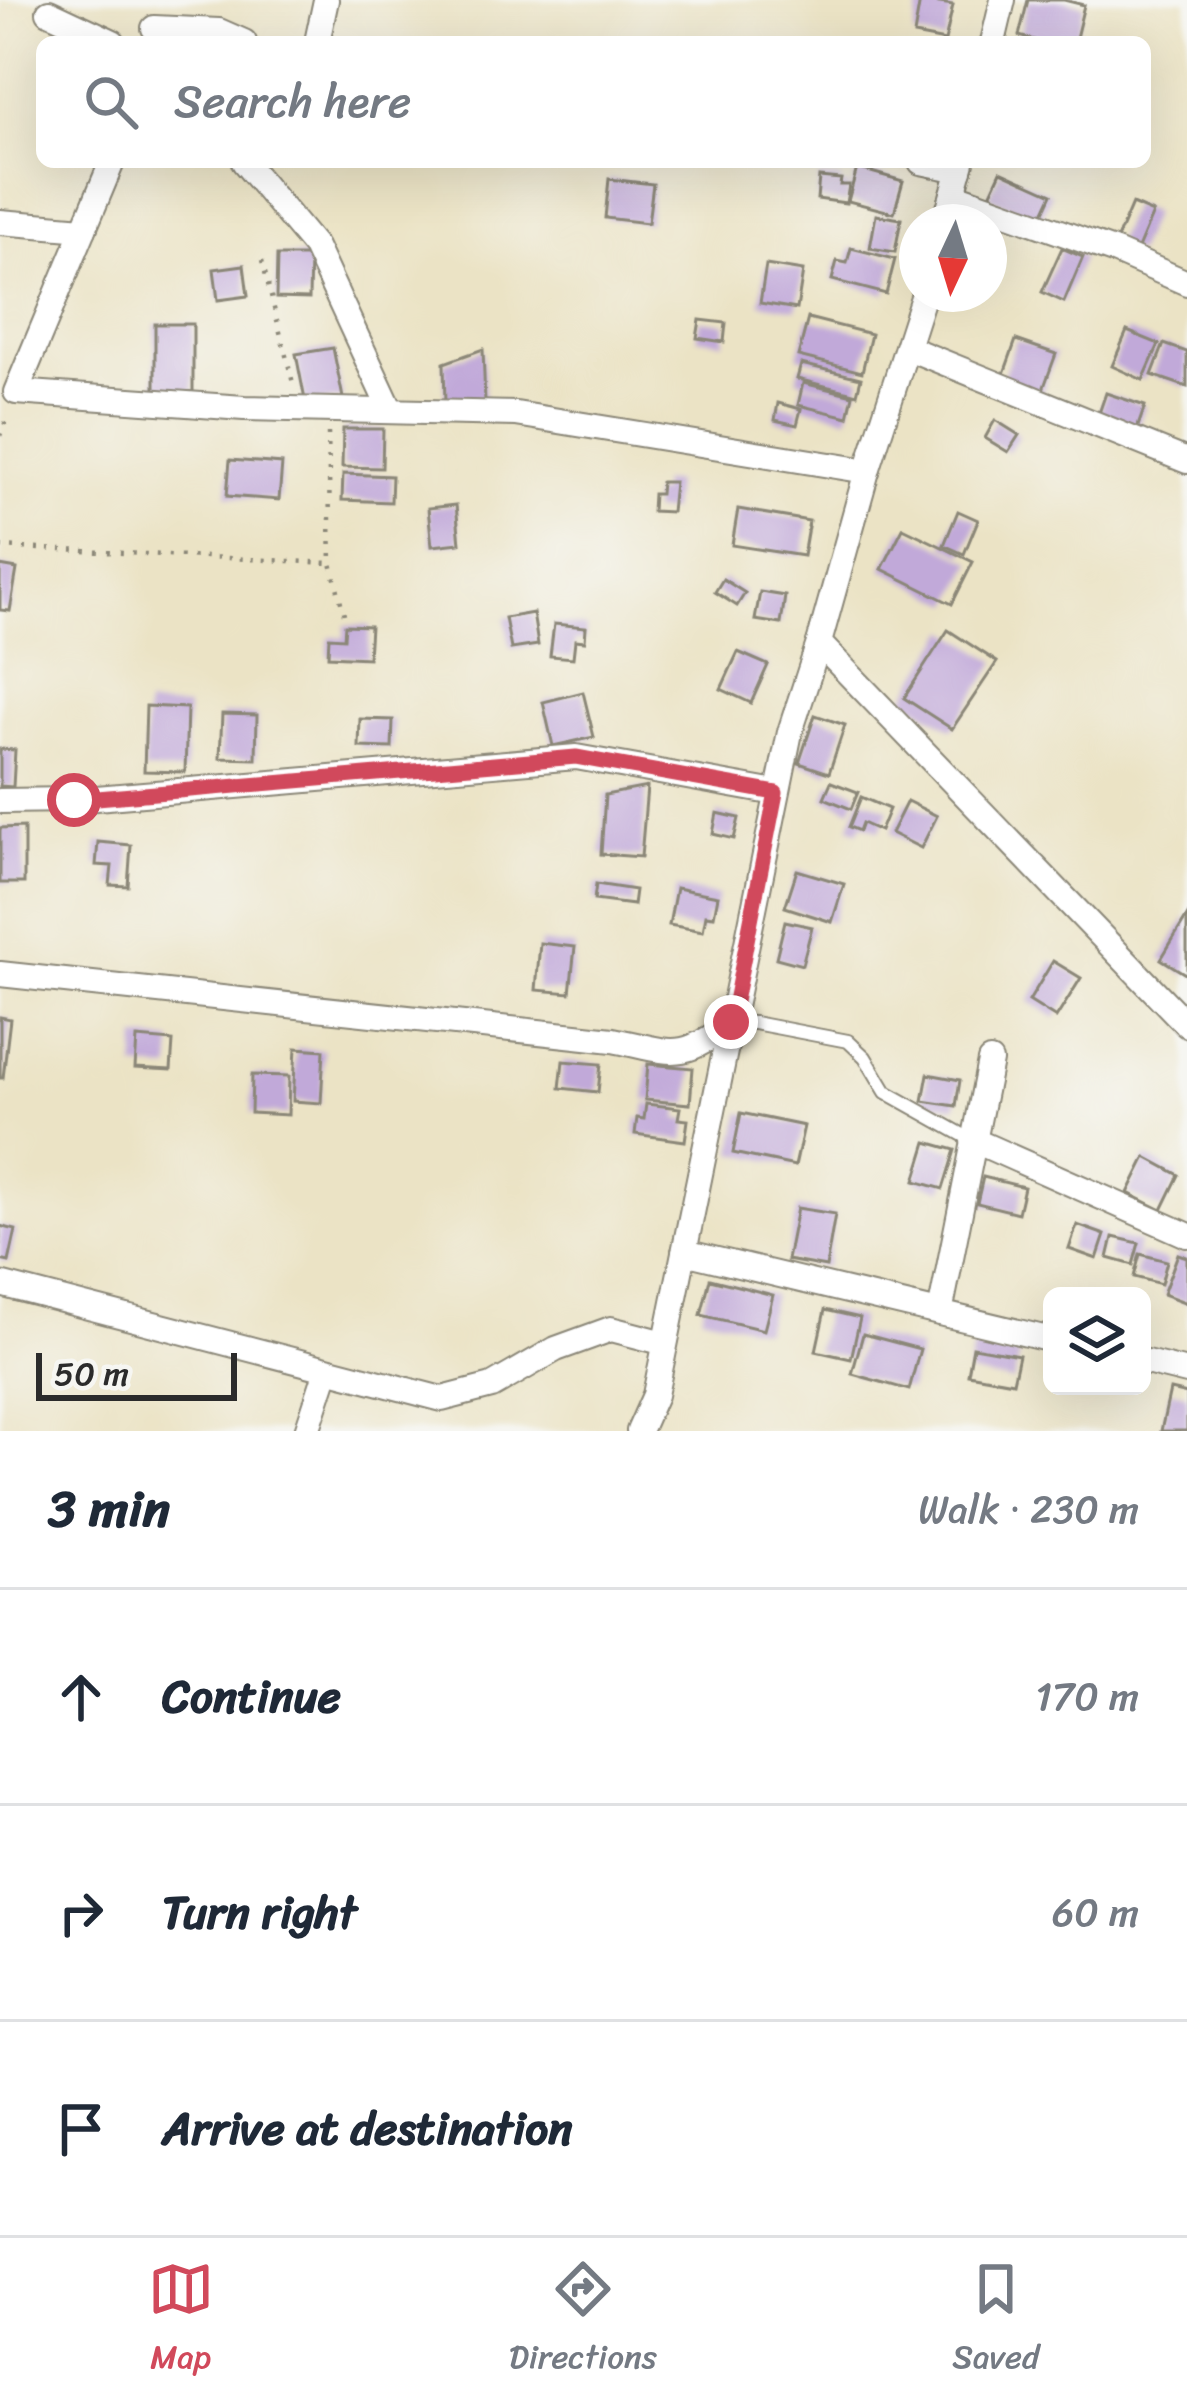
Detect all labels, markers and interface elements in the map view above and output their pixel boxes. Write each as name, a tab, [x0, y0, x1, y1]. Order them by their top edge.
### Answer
search box	[36, 36, 1151, 168]
text: Search here	[174, 62, 411, 142]
icon: search	[78, 69, 144, 135]
north arrow	[899, 204, 1007, 312]
route start	[47, 773, 101, 827]
route end	[704, 995, 758, 1049]
map controls	[1043, 1287, 1151, 1395]
button: layers	[1043, 1287, 1151, 1395]
text: 50 m	[54, 1345, 129, 1403]
scale bar	[36, 1347, 237, 1400]
text: 3 min	[48, 1464, 170, 1554]
text: Walk · 230 m	[918, 1475, 1139, 1544]
text: Continue	[162, 1657, 341, 1737]
text: 170 m	[1035, 1662, 1139, 1731]
icon: ahead	[48, 1664, 114, 1730]
text: Turn right	[162, 1873, 357, 1953]
text: 60 m	[1052, 1878, 1139, 1947]
icon: right	[48, 1880, 114, 1946]
text: Arrive at destination	[162, 2089, 572, 2169]
icon: arrive	[48, 2096, 114, 2162]
tab: Map	[148, 2256, 214, 2386]
tab: Directions	[509, 2256, 657, 2386]
tab: Saved	[952, 2256, 1039, 2386]

